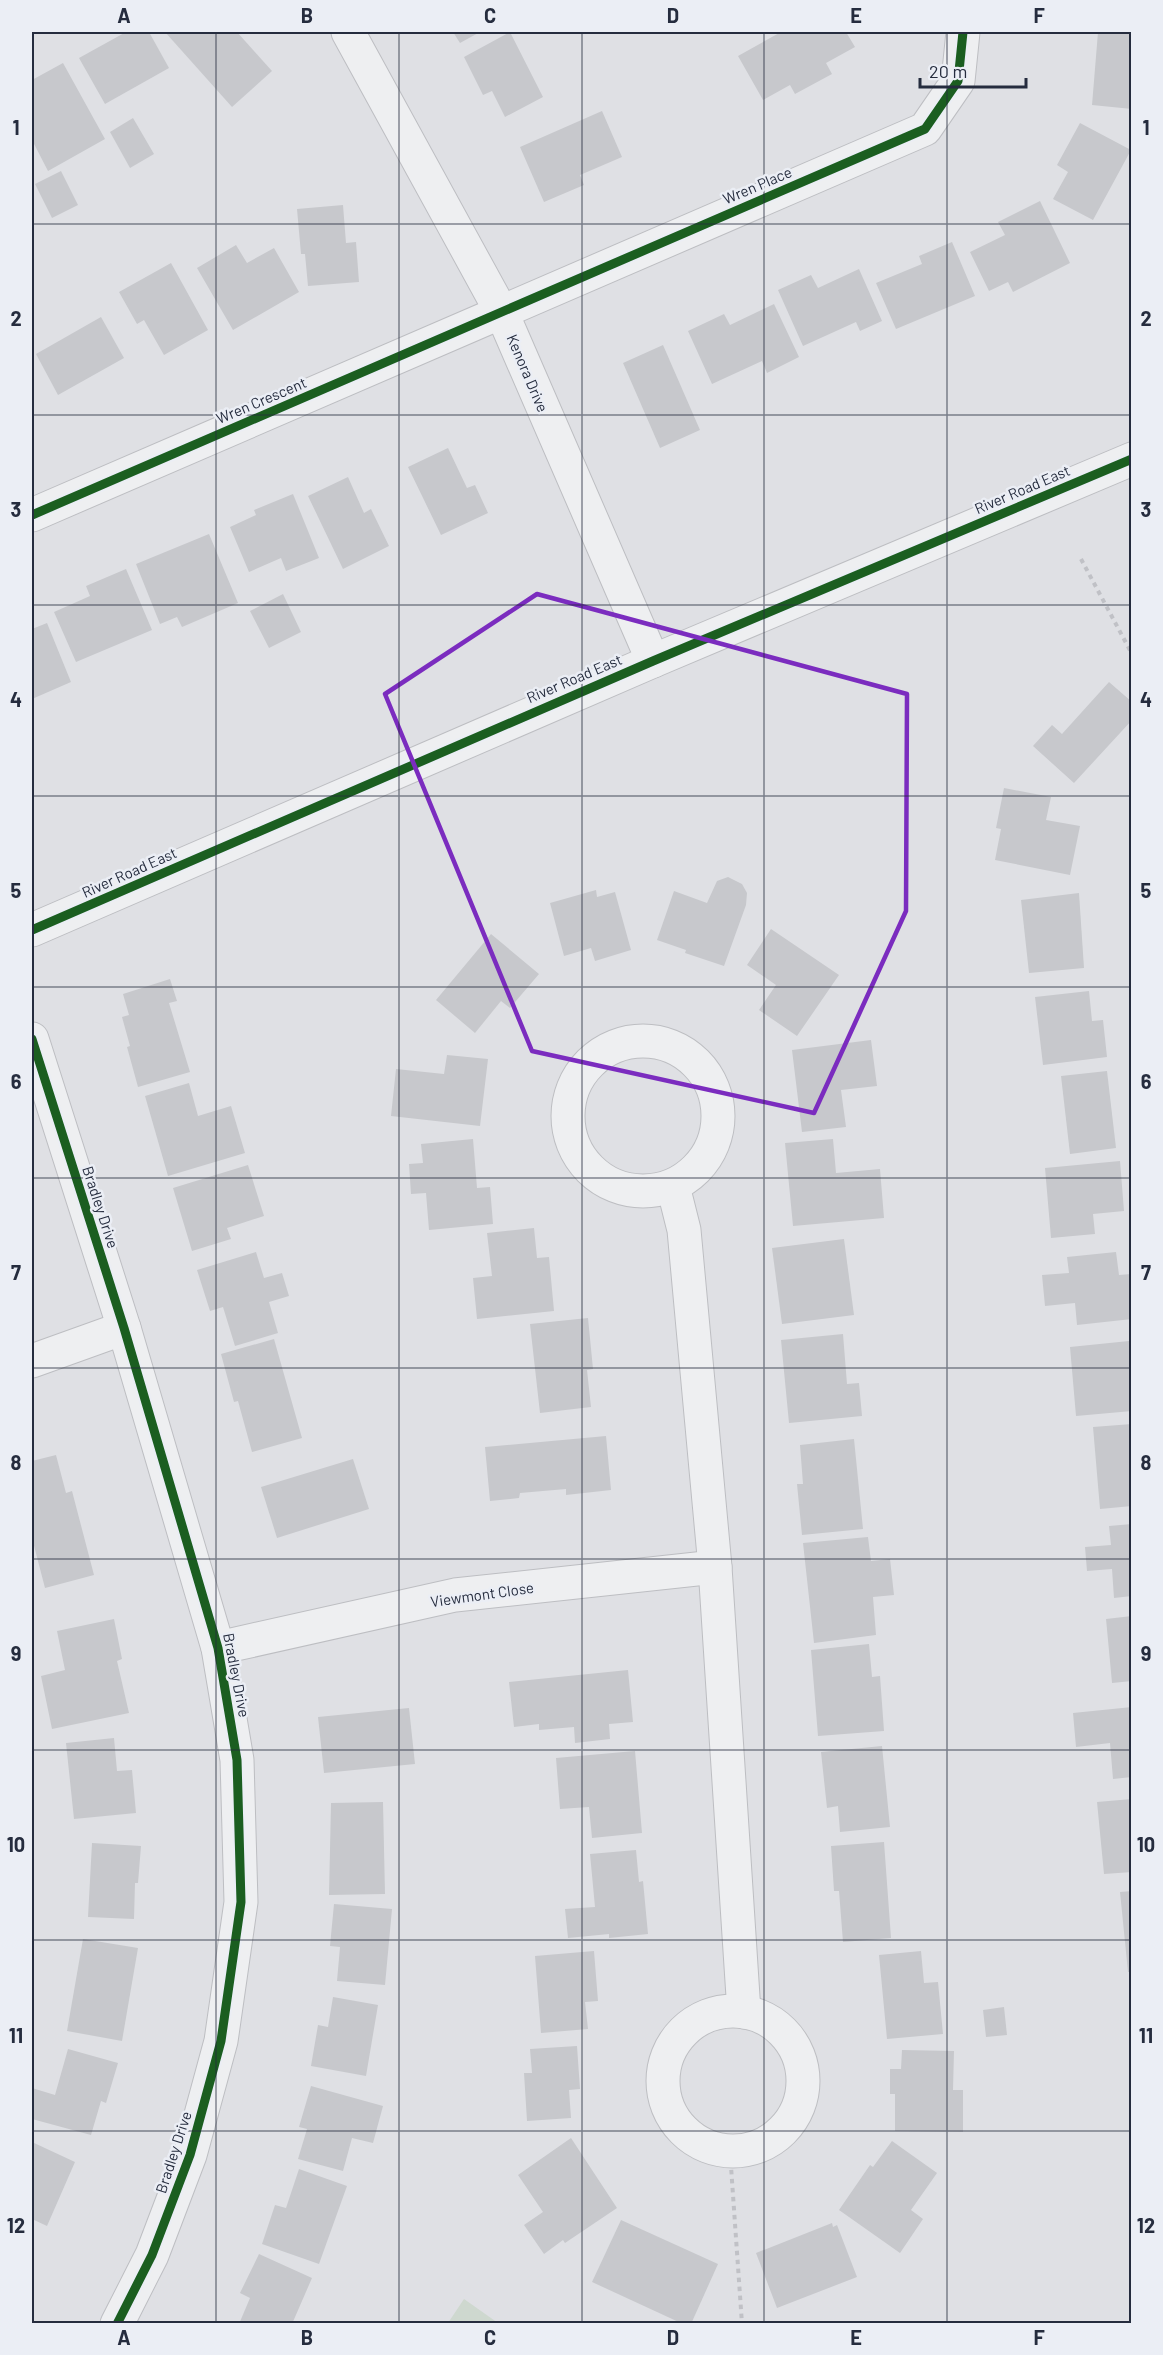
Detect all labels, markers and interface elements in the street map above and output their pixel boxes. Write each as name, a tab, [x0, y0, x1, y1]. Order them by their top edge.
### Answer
text: A	[117, 3, 131, 27]
text: B	[301, 3, 313, 27]
text: C	[484, 3, 496, 27]
text: D	[667, 3, 679, 27]
text: E	[850, 3, 862, 27]
text: F	[1033, 3, 1045, 27]
scale bar	[920, 51, 1026, 89]
text: 20 m	[929, 60, 967, 82]
text: 1	[12, 115, 20, 139]
text: 1	[1142, 115, 1150, 139]
street label: Wren Place	[720, 162, 794, 208]
text: 2	[10, 306, 22, 330]
text: 2	[1140, 306, 1152, 330]
street label: Kenora Drive	[504, 331, 552, 415]
street label: Wren Crescent	[213, 373, 309, 427]
street label: River Road East	[972, 461, 1072, 517]
text: 3	[11, 497, 21, 521]
text: 3	[1141, 497, 1151, 521]
street label: River Road East	[524, 650, 624, 706]
text: 4	[10, 687, 22, 711]
text: 4	[1140, 687, 1152, 711]
street label: River Road East	[79, 843, 179, 901]
text: 5	[11, 878, 22, 902]
text: 5	[1141, 878, 1152, 902]
text: 6	[11, 1069, 22, 1093]
text: 6	[1141, 1069, 1152, 1093]
street label: Bradley Drive	[79, 1164, 123, 1250]
text: 7	[11, 1260, 21, 1284]
text: 7	[1141, 1260, 1151, 1284]
text: 8	[11, 1450, 22, 1474]
text: 8	[1141, 1450, 1152, 1474]
street label: Viewmont Close	[429, 1578, 535, 1610]
street label: Bradley Drive	[220, 1631, 254, 1719]
text: 9	[11, 1641, 21, 1665]
text: 9	[1141, 1641, 1151, 1665]
text: 10	[7, 1832, 25, 1856]
text: 10	[1137, 1832, 1155, 1856]
text: 11	[9, 2023, 23, 2047]
text: 11	[1139, 2023, 1153, 2047]
street label: Bradley Drive	[151, 2109, 195, 2195]
text: 12	[7, 2213, 25, 2237]
text: 12	[1137, 2213, 1155, 2237]
text: A	[117, 2325, 131, 2349]
text: B	[301, 2325, 313, 2349]
text: C	[484, 2325, 496, 2349]
text: D	[667, 2325, 679, 2349]
text: E	[850, 2325, 862, 2349]
text: F	[1033, 2325, 1045, 2349]

